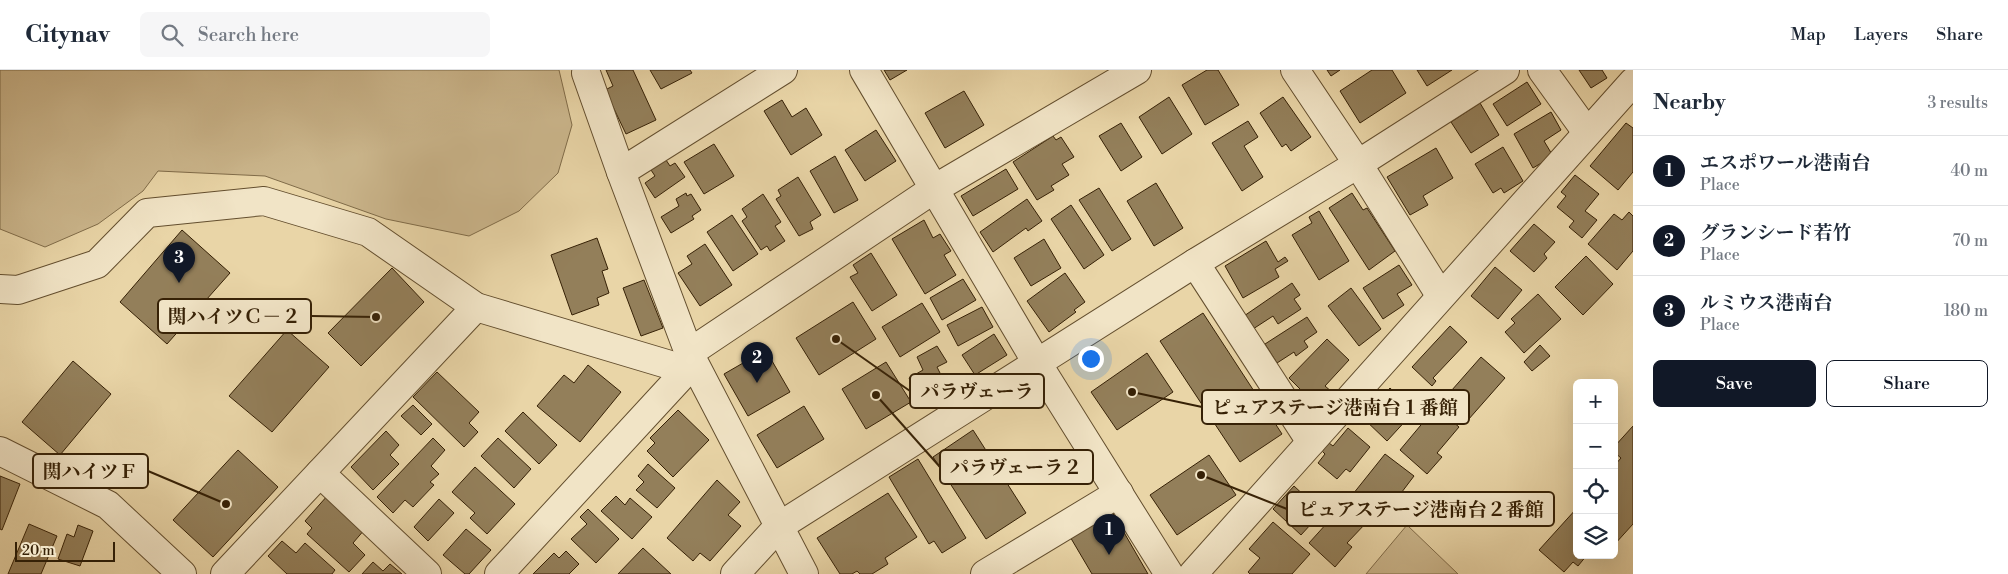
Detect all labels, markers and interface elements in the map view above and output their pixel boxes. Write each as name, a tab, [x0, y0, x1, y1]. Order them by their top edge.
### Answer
search box	[140, 12, 490, 57]
text: Citynav	[25, 20, 110, 50]
icon: search	[158, 21, 186, 49]
text: Search here	[198, 23, 299, 47]
text: Map	[1791, 23, 1826, 46]
text: Layers	[1854, 23, 1908, 46]
text: Share	[1936, 23, 1983, 46]
text: Nearby	[1653, 90, 1726, 116]
text: 3 results	[1927, 93, 1988, 113]
text: エスポワール港南台	[1700, 151, 1871, 175]
text: 1	[1665, 161, 1673, 181]
text: 40 m	[1951, 161, 1988, 181]
text: Place	[1700, 175, 1740, 195]
text: グランシード若竹	[1700, 221, 1852, 245]
text: 2	[1664, 231, 1674, 251]
text: 70 m	[1952, 231, 1988, 251]
pin: 3	[163, 242, 195, 283]
text: Place	[1700, 245, 1740, 265]
text: ルミウス港南台	[1700, 291, 1832, 315]
callout: 関ハイツＣ－２	[158, 299, 311, 333]
text: 3	[1664, 301, 1674, 321]
text: 180 m	[1944, 301, 1988, 321]
text: 関ハイツＣ－２	[167, 305, 301, 329]
text: Place	[1700, 315, 1740, 335]
pin: 2	[741, 342, 773, 383]
your location	[1078, 346, 1104, 372]
button: Save	[1653, 360, 1816, 407]
button: Share	[1826, 360, 1988, 407]
callout: パラヴェーラ	[910, 374, 1044, 408]
map controls	[1573, 379, 1618, 559]
button: +	[1573, 379, 1618, 424]
text: パラヴェーラ	[920, 380, 1034, 404]
callout: ピュアステージ港南台１番館	[1202, 390, 1469, 424]
text: ピュアステージ港南台１番館	[1212, 396, 1458, 420]
button: −	[1573, 424, 1618, 469]
callout: パラヴェーラ２	[940, 450, 1093, 484]
callout: 関ハイツＦ	[33, 454, 148, 488]
text: パラヴェーラ２	[950, 456, 1082, 480]
text: 関ハイツＦ	[42, 460, 138, 484]
button: locate	[1573, 469, 1618, 514]
callout: ピュアステージ港南台２番館	[1287, 492, 1554, 526]
text: ピュアステージ港南台２番館	[1298, 498, 1544, 522]
pin: 1	[1093, 514, 1125, 555]
button: layers	[1573, 514, 1618, 559]
scale bar	[15, 539, 115, 562]
text: 20 m	[22, 542, 54, 560]

